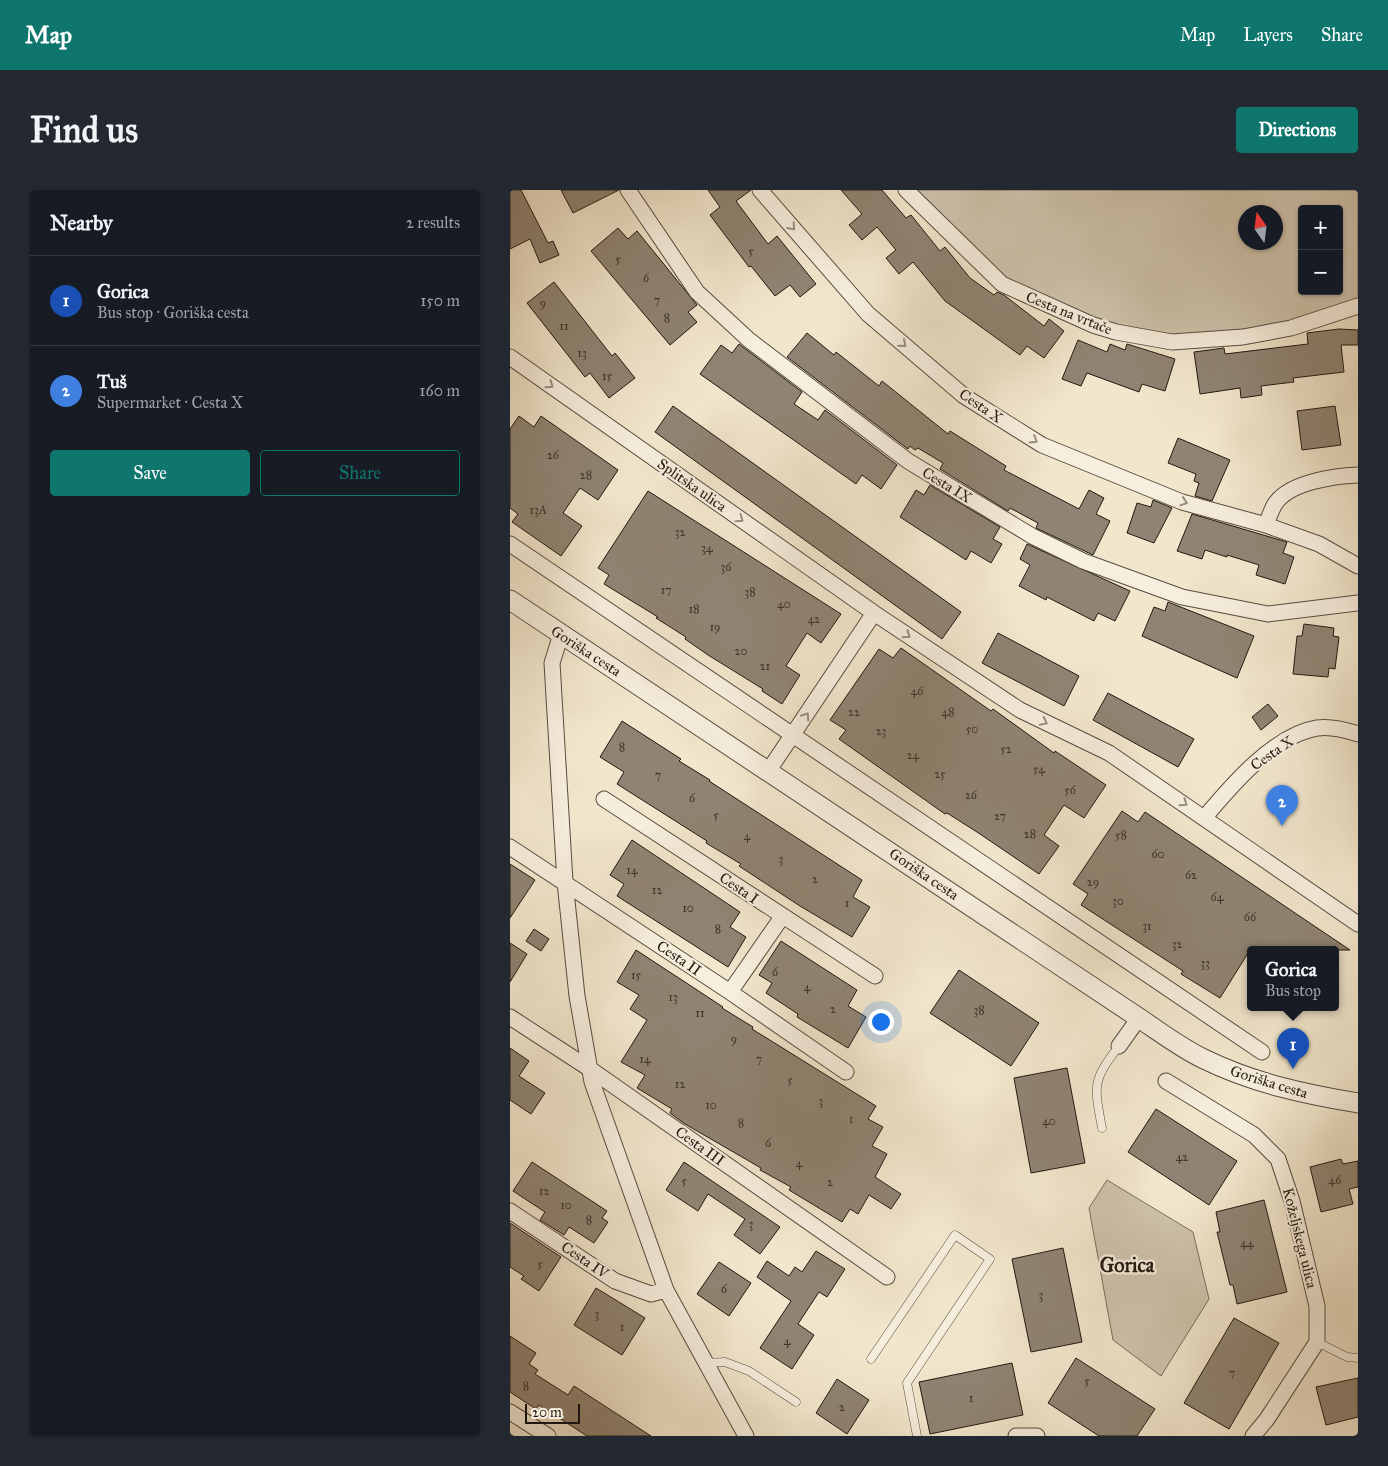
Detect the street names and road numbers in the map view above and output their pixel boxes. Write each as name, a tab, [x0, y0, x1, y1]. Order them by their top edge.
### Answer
street label: Cesta na vrtače	[1023, 287, 1115, 339]
street label: Cesta X	[956, 385, 1006, 427]
street label: Splitska ulica	[654, 455, 731, 516]
street label: Cesta IX	[919, 463, 975, 507]
street label: Goriška cesta	[548, 622, 625, 681]
street label: Cesta X	[1247, 732, 1297, 774]
street label: Goriška cesta	[886, 844, 963, 904]
street label: Cesta I	[716, 868, 762, 908]
street label: Cesta II	[653, 937, 705, 979]
street label: Goriška cesta	[1228, 1062, 1311, 1102]
street label: Cesta III	[672, 1123, 728, 1169]
street label: Koželjskega ulica	[1279, 1186, 1321, 1291]
street label: Cesta IV	[558, 1238, 613, 1283]

